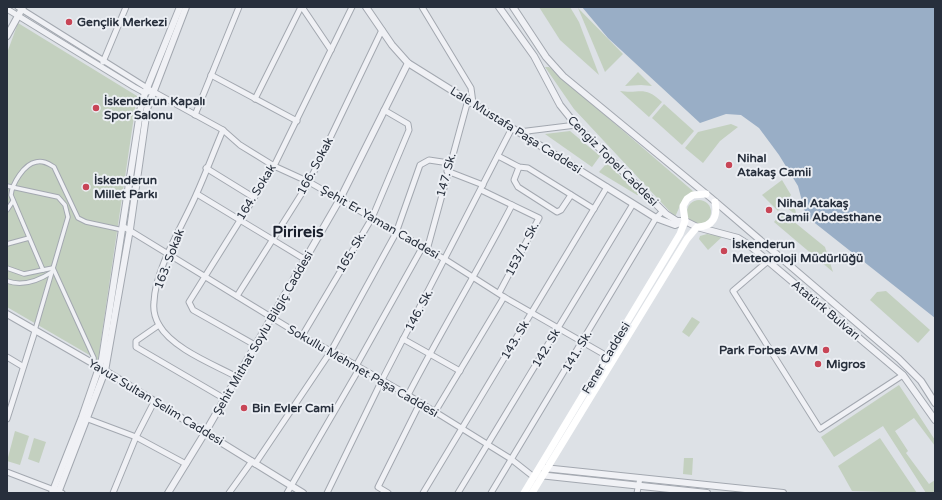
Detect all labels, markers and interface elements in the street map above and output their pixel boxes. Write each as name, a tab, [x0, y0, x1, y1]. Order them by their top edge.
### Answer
place label: Gençlik Merkezi	[77, 15, 167, 30]
marker: Gençlik Merkezi	[64, 17, 74, 27]
street label: Lale Mustafa Paşa Caddesi	[448, 84, 584, 176]
place label: İskenderun Kapalı Spor Salonu	[104, 94, 205, 123]
marker: İskenderun Kapalı Spor Salonu	[91, 103, 101, 113]
street label: Cengiz Topel Caddesi	[565, 113, 661, 209]
street label: 166. Sokak	[294, 134, 336, 197]
street label: 147. Sk.	[433, 151, 459, 199]
place label: Nihal Atakaş Camii	[737, 151, 811, 180]
marker: Nihal Atakaş Camii	[724, 160, 734, 170]
street label: 164. Sokak	[233, 161, 279, 223]
place label: İskenderun Millet Parkı	[94, 173, 158, 201]
marker: İskenderun Millet Parkı	[81, 182, 91, 192]
street label: Şehit Er Yaman Caddesi	[318, 182, 442, 262]
place label: Nihal Atakaş Camii Abdesthane	[777, 196, 882, 224]
marker: Nihal Atakaş Camii Abdesthane	[764, 205, 774, 215]
street label: 153/1. Sk.	[502, 220, 542, 278]
district label: Pirireis	[272, 222, 324, 242]
street label: 163. Sokak	[151, 227, 187, 291]
street label: 165. Sk.	[333, 229, 369, 275]
place label: İskenderun Meteoroloji Müdürlüğü	[732, 237, 863, 266]
marker: İskenderun Meteoroloji Müdürlüğü	[719, 246, 729, 256]
street label: Şehit Mithat Soylu Bilgiç Caddesi	[210, 248, 316, 418]
street label: Atatürk Bulvarı	[789, 277, 863, 343]
street label: 146. Sk.	[402, 286, 436, 334]
street label: 143. Sk	[498, 318, 532, 362]
street label: Fener Caddesi	[579, 320, 633, 396]
street label: Sokullu Mehmet Paşa Caddesi	[285, 322, 441, 420]
street label: 142. Sk	[529, 326, 563, 370]
street label: 141. Sk.	[559, 328, 595, 374]
place label: Park Forbes AVM	[719, 343, 818, 357]
marker: Park Forbes AVM	[821, 345, 831, 355]
street label: Yavuz Sultan Selim Caddesi	[86, 356, 226, 448]
place label: Migros	[826, 357, 866, 372]
marker: Migros	[813, 359, 823, 369]
place label: Bin Evler Cami	[252, 401, 334, 415]
marker: Bin Evler Cami	[239, 403, 249, 413]

